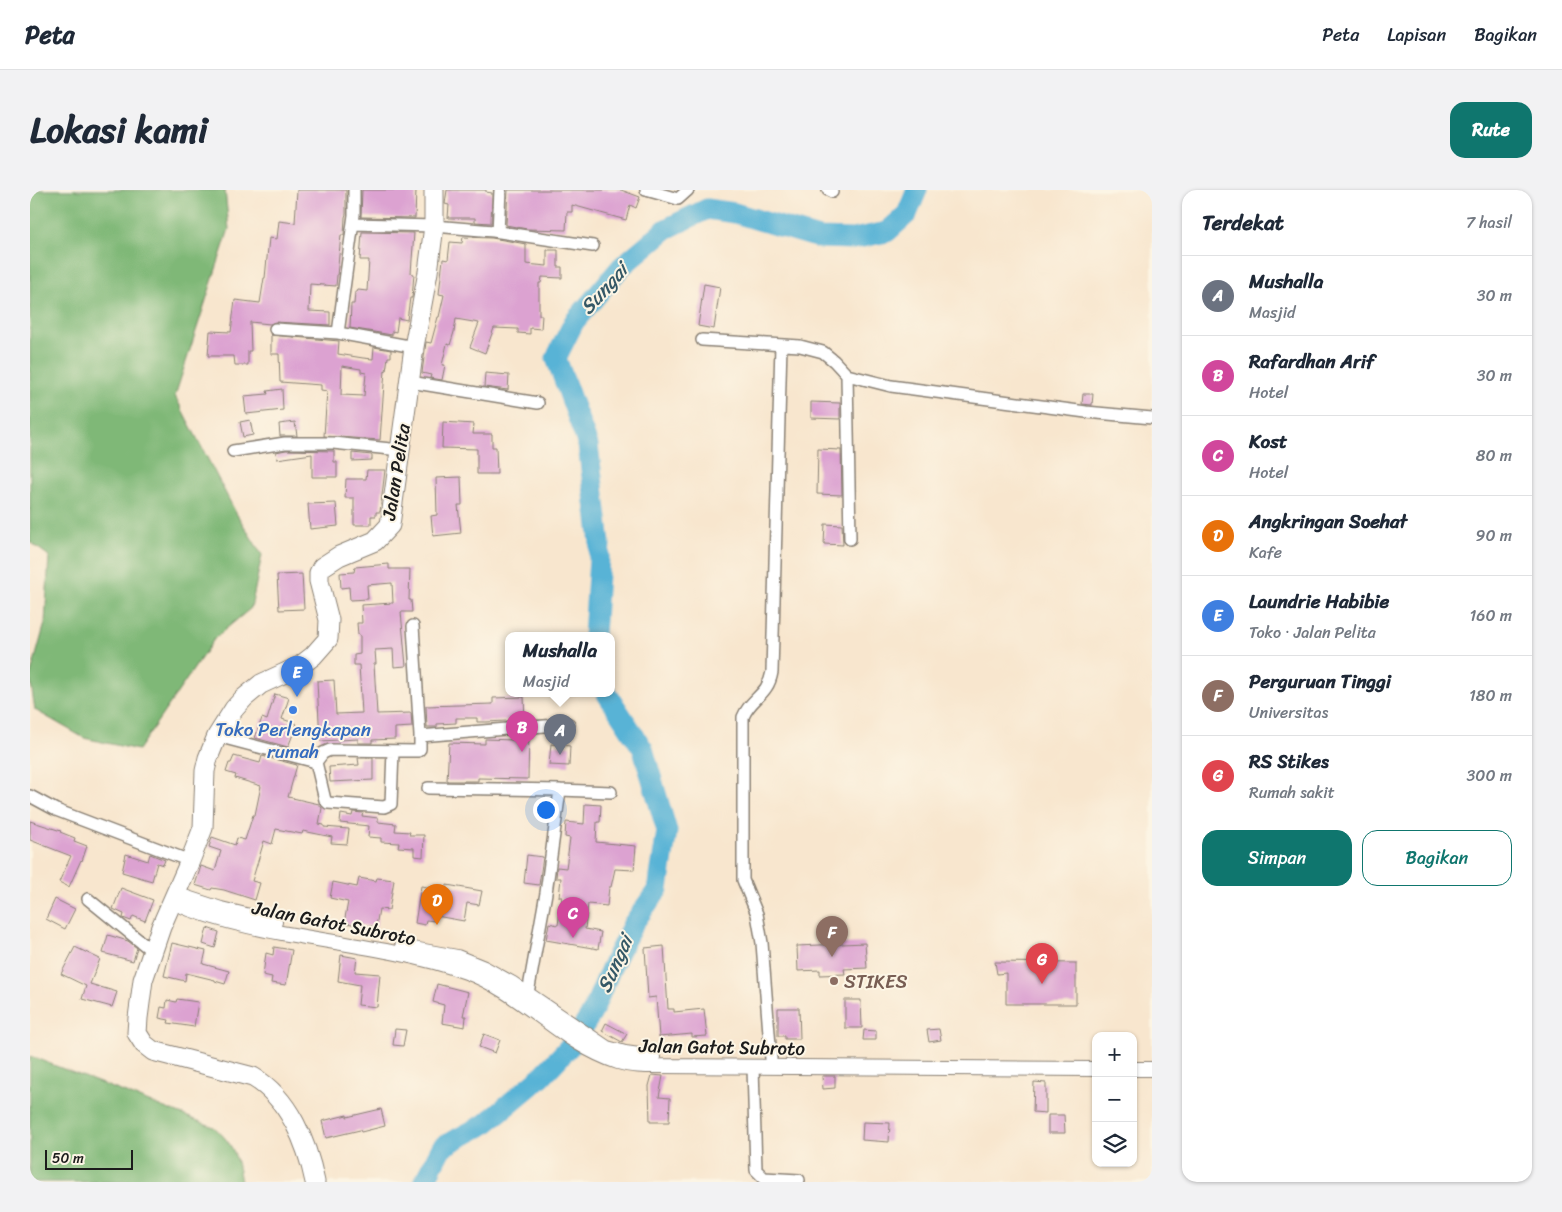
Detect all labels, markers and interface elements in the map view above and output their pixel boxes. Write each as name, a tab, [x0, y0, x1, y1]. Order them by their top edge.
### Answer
text: Peta	[25, 14, 74, 56]
text: Peta	[1322, 19, 1359, 51]
text: Lapisan	[1387, 19, 1446, 51]
text: Bagikan	[1474, 19, 1537, 51]
text: Lokasi kami	[30, 99, 208, 161]
button: Rute	[1450, 102, 1532, 158]
text: Terdekat	[1202, 204, 1284, 242]
text: 7 hasil	[1466, 208, 1512, 237]
water label: Sungai	[571, 253, 639, 323]
text: Mushalla	[1249, 265, 1323, 298]
text: A	[1213, 281, 1223, 310]
text: 30 m	[1477, 281, 1512, 310]
text: Masjid	[1249, 298, 1296, 327]
text: Rafardhan Arif	[1249, 345, 1374, 378]
text: B	[1213, 361, 1223, 390]
text: 30 m	[1477, 361, 1512, 390]
text: Hotel	[1249, 378, 1288, 407]
street label: Jalan Pelita	[372, 421, 420, 524]
text: Kost	[1249, 425, 1287, 458]
text: C	[1213, 441, 1223, 470]
text: 80 m	[1476, 441, 1512, 470]
text: Hotel	[1249, 458, 1288, 487]
text: Angkringan Soehat	[1249, 505, 1407, 538]
text: D	[1213, 521, 1223, 550]
text: 90 m	[1476, 521, 1512, 550]
text: Kafe	[1249, 538, 1282, 567]
text: Laundrie Habibie	[1249, 585, 1389, 618]
text: E	[1214, 601, 1222, 630]
text: 160 m	[1469, 601, 1512, 630]
text: Toko · Jalan Pelita	[1249, 618, 1376, 647]
popup	[505, 632, 615, 697]
text: Mushalla	[523, 634, 597, 667]
pin: E	[281, 656, 313, 697]
text: Perguruan Tinggi	[1249, 665, 1391, 698]
text: Masjid	[523, 667, 569, 696]
text: F	[1214, 681, 1222, 710]
text: 180 m	[1469, 681, 1512, 710]
text: Universitas	[1249, 698, 1328, 727]
marker: Toko Perlengkapan rumah	[287, 704, 299, 716]
pin: B	[506, 711, 538, 752]
place label: Toko Perlengkapan rumah	[215, 713, 371, 768]
pin: A	[544, 714, 576, 755]
text: RS Stikes	[1249, 745, 1329, 778]
text: G	[1213, 761, 1223, 790]
text: 300 m	[1467, 761, 1512, 790]
text: Rumah sakit	[1249, 778, 1335, 807]
your location	[533, 797, 559, 823]
button: Simpan	[1202, 830, 1352, 886]
button: Bagikan	[1362, 830, 1512, 886]
pin: D	[421, 884, 453, 925]
street label: Jalan Gatot Subroto	[248, 891, 419, 955]
pin: C	[557, 897, 589, 938]
pin: F	[816, 916, 848, 957]
water label: Sungai	[587, 926, 645, 998]
pin: G	[1026, 943, 1058, 984]
place label: STIKES	[844, 965, 908, 998]
marker: STIKES	[828, 975, 840, 987]
street label: Jalan Gatot Subroto	[638, 1029, 806, 1065]
map controls	[1092, 1032, 1137, 1167]
button: +	[1092, 1032, 1137, 1077]
button: −	[1092, 1077, 1137, 1122]
button: layers	[1092, 1122, 1137, 1167]
text: 50 m	[52, 1146, 84, 1171]
scale bar	[45, 1147, 132, 1170]

